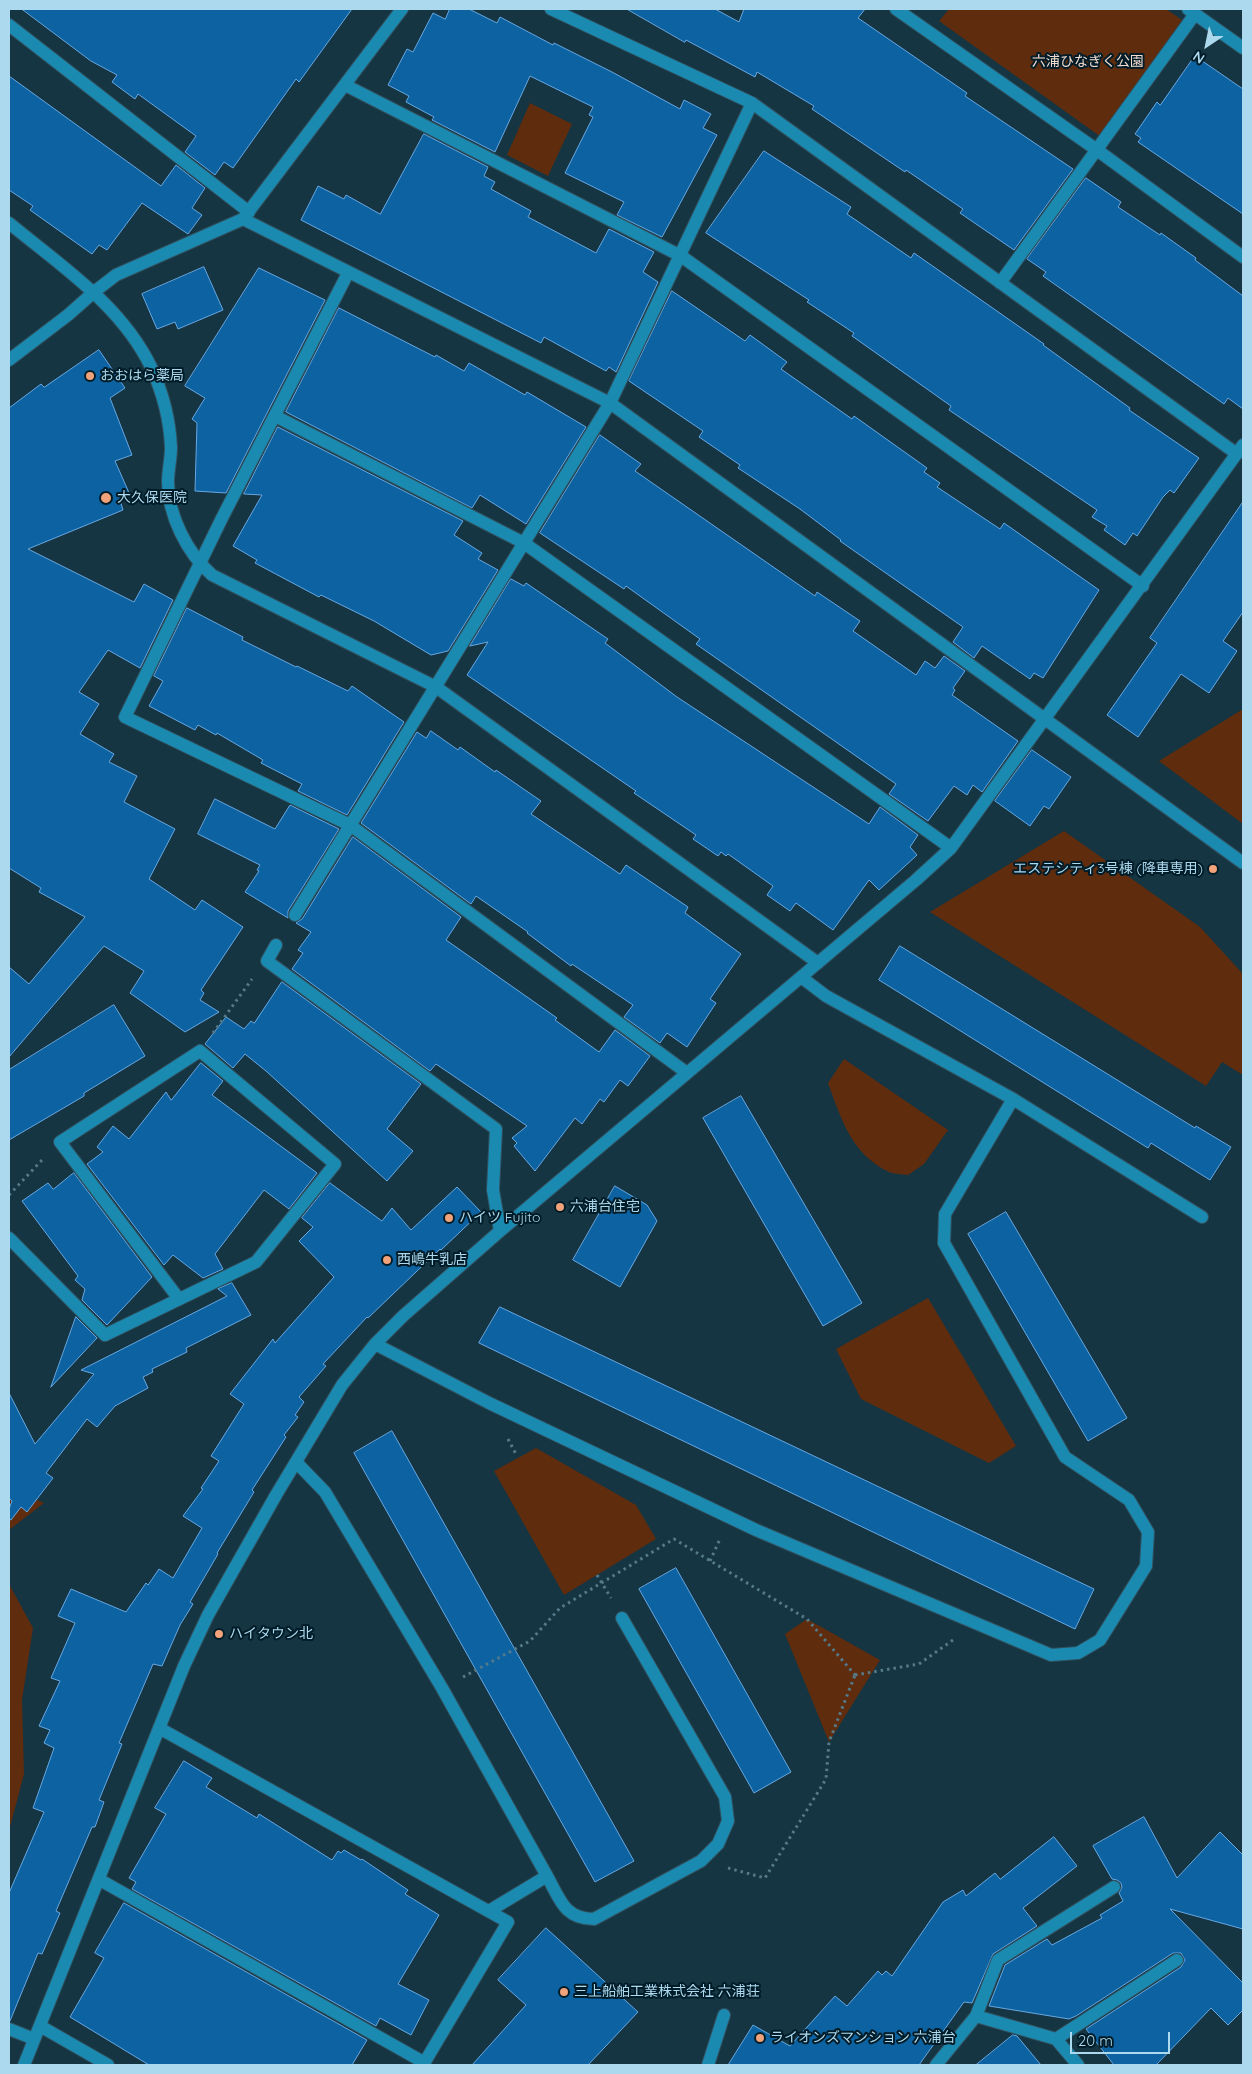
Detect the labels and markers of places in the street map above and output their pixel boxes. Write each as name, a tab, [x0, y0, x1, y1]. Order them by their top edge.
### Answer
place label: おおはら薬局	[100, 368, 184, 384]
marker: おおはら薬局	[84, 370, 96, 382]
place label: 大久保医院	[117, 490, 187, 506]
marker: 大久保医院	[99, 491, 113, 505]
place label: エステシティ3号棟 (降車専用)	[1013, 861, 1203, 877]
marker: エステシティ3号棟 (降車専用)	[1207, 863, 1219, 875]
place label: 六浦台住宅	[570, 1199, 640, 1215]
marker: 六浦台住宅	[554, 1201, 566, 1213]
place label: ハイツ Fujito	[459, 1210, 540, 1226]
marker: ハイツ Fujito	[443, 1212, 455, 1224]
place label: 西嶋牛乳店	[397, 1252, 467, 1268]
marker: 西嶋牛乳店	[381, 1254, 393, 1266]
place label: ハイタウン北	[229, 1626, 313, 1642]
marker: ハイタウン北	[213, 1628, 225, 1640]
place label: 三上船舶工業株式会社 六浦荘	[574, 1984, 760, 2000]
marker: 三上船舶工業株式会社 六浦荘	[558, 1986, 570, 1998]
place label: ライオンズマンション 六浦台	[770, 2030, 956, 2046]
marker: ライオンズマンション 六浦台	[754, 2032, 766, 2044]

